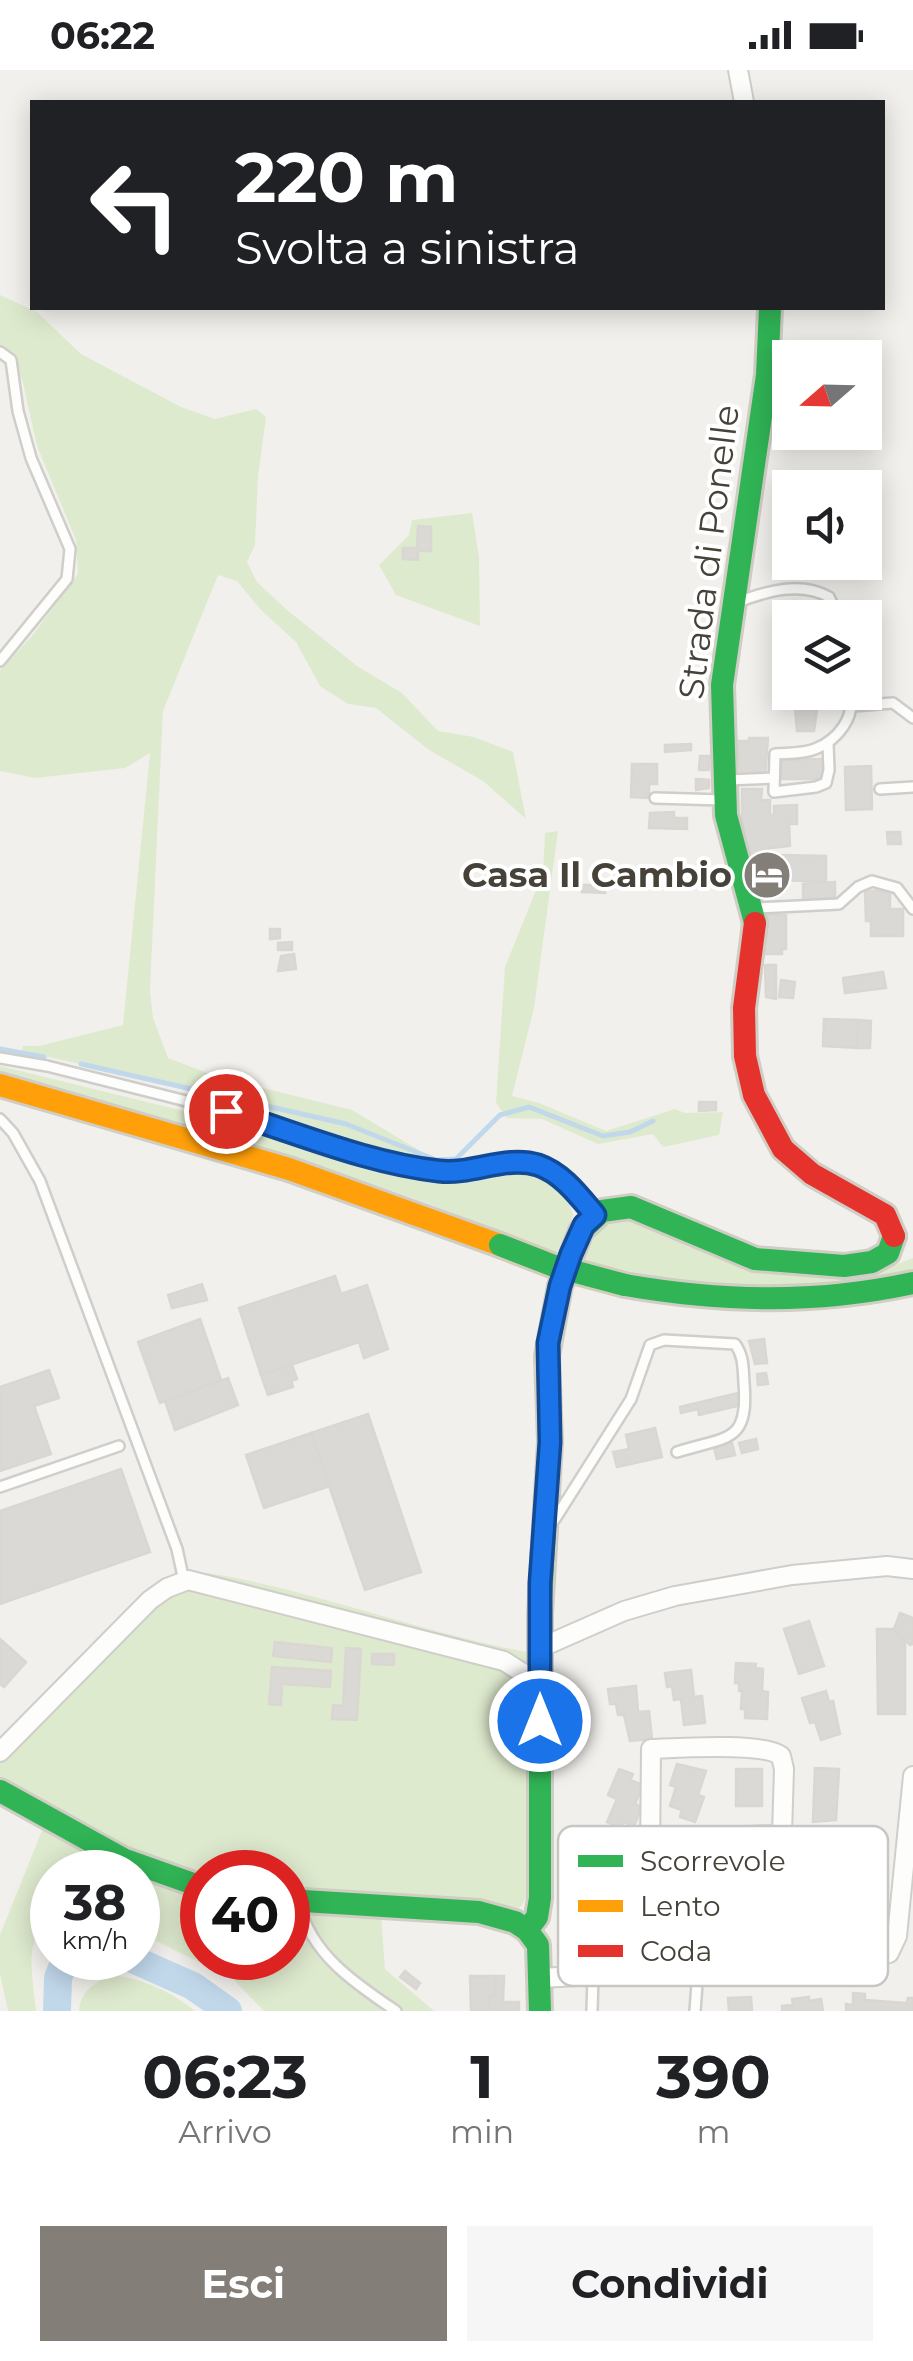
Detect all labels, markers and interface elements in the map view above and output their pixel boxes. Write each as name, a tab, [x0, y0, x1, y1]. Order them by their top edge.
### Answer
text: 06:22	[50, 12, 155, 59]
text: 220 m	[235, 134, 458, 220]
icon: left	[70, 140, 200, 270]
text: Svolta a sinistra	[235, 220, 580, 275]
north arrow	[772, 340, 882, 450]
map controls	[772, 340, 882, 710]
street label: Strada di Ponelle	[669, 402, 748, 702]
button: sound	[772, 470, 882, 580]
button: layers	[772, 600, 882, 710]
hotel icon: Casa Il Cambio	[741, 849, 793, 901]
place label: Casa Il Cambio	[462, 853, 732, 896]
pin	[184, 1069, 269, 1154]
icon: arrive	[199, 1084, 254, 1139]
position arrow	[488, 1669, 592, 1773]
legend	[558, 1826, 888, 1986]
text: Scorrevole	[640, 1844, 786, 1878]
speed limit sign: 40	[180, 1850, 310, 1980]
text: 38	[64, 1872, 126, 1933]
text: Lento	[640, 1889, 721, 1923]
text: km/h	[62, 1925, 128, 1955]
text: Coda	[640, 1934, 712, 1968]
text: 06:23	[142, 2040, 308, 2113]
text: 1	[470, 2040, 494, 2113]
text: 390	[656, 2040, 771, 2113]
text: Arrivo	[178, 2112, 272, 2151]
text: min	[450, 2112, 514, 2151]
text: m	[697, 2112, 731, 2151]
button: Esci	[40, 2226, 447, 2341]
button: Condividi	[467, 2226, 873, 2341]

